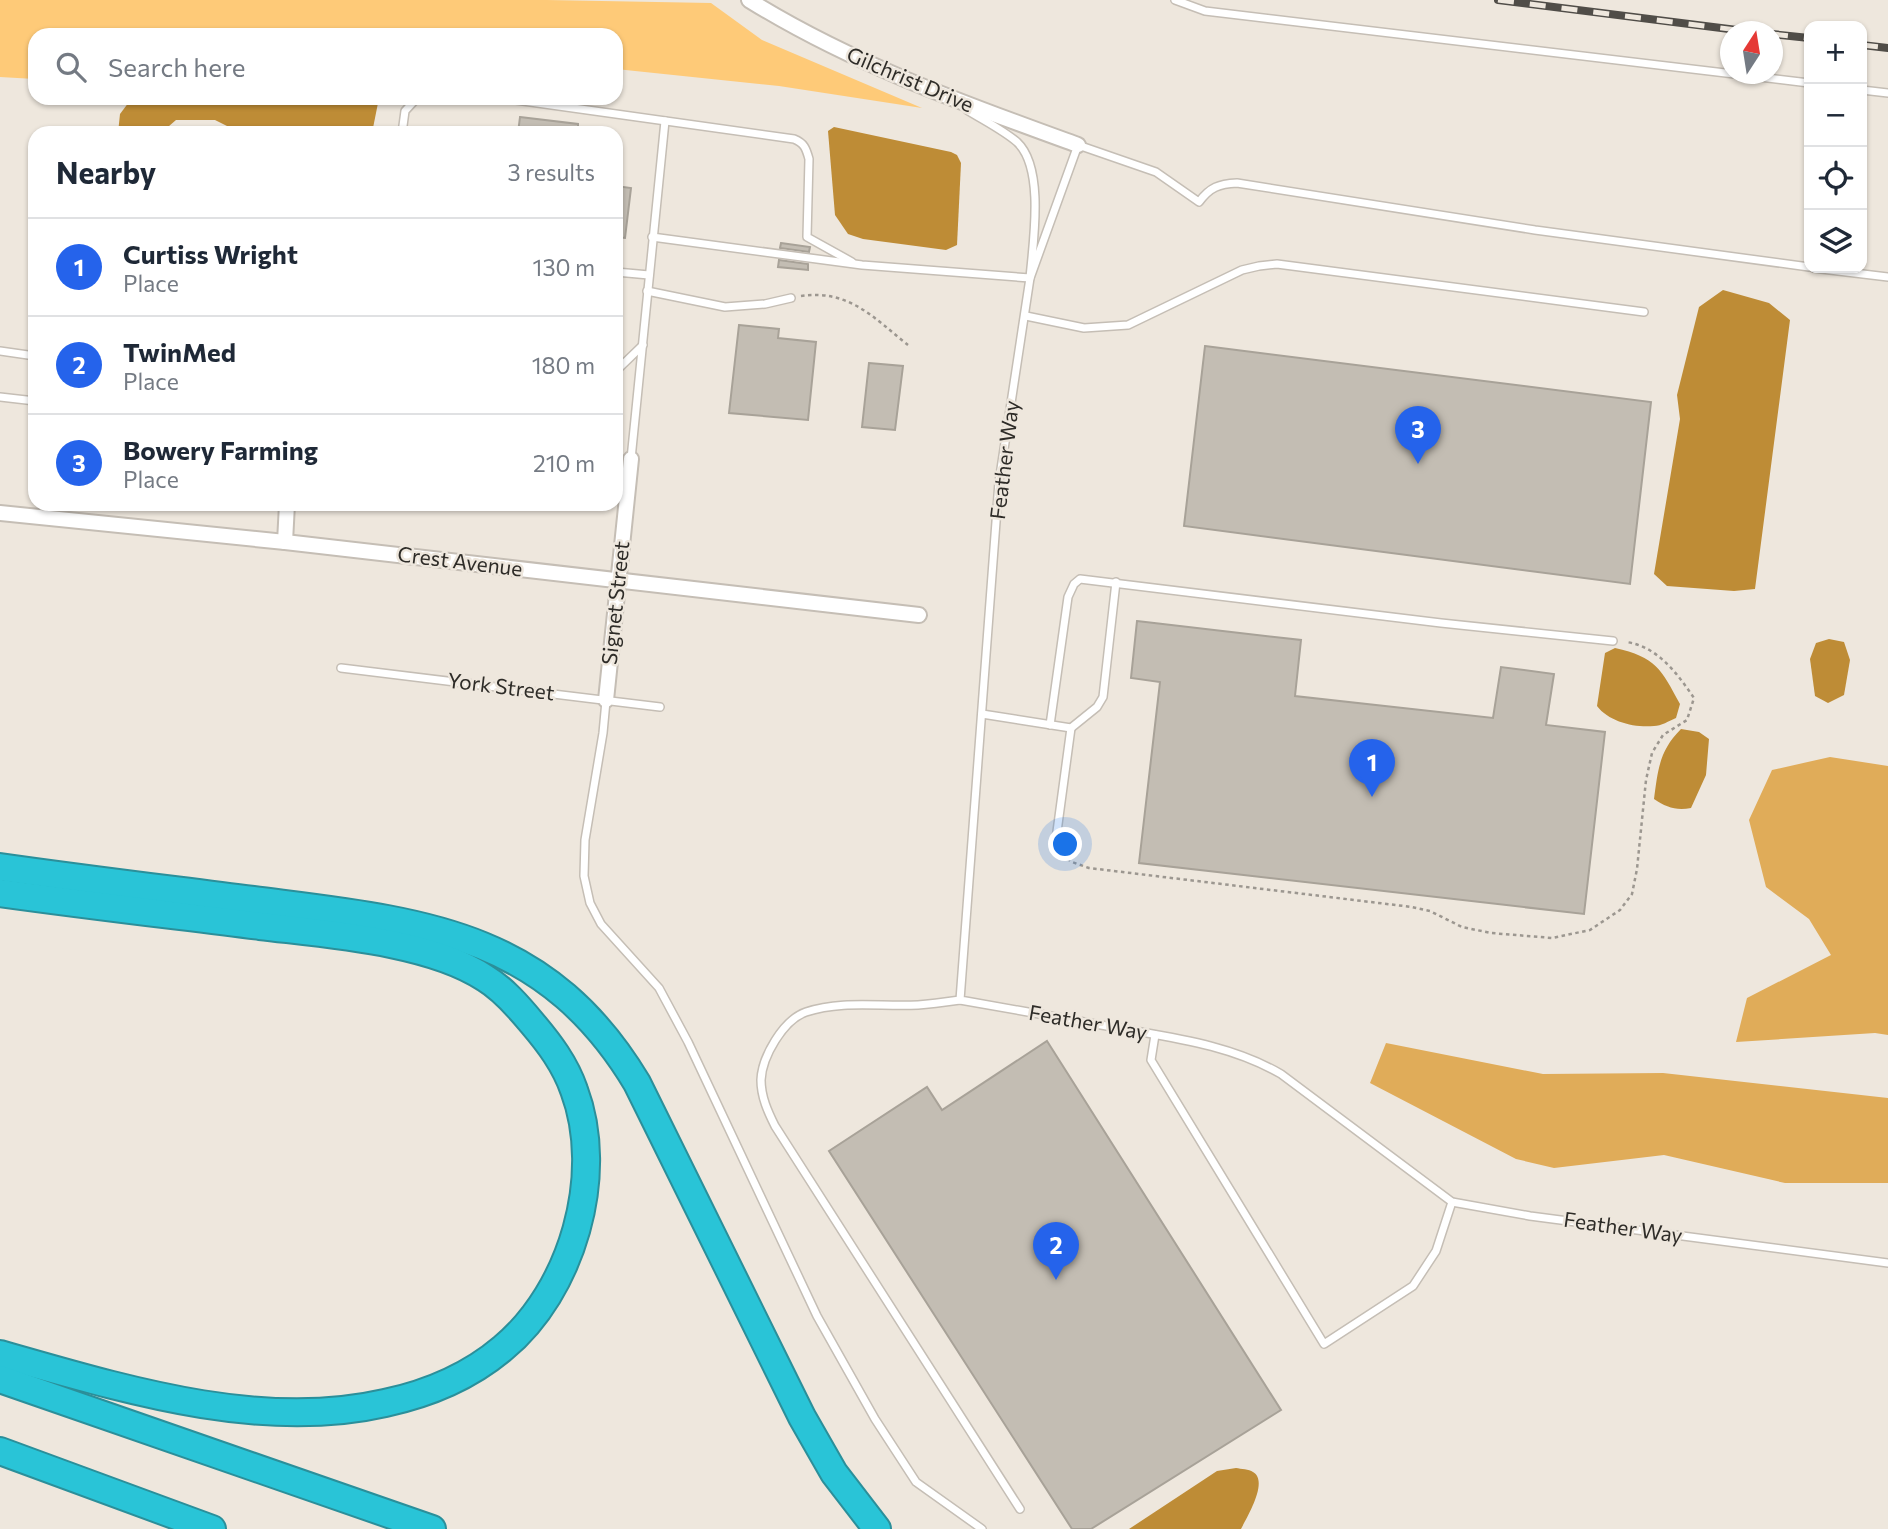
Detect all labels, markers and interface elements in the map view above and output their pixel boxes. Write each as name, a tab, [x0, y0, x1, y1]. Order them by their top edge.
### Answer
north arrow	[1720, 21, 1783, 84]
map controls	[1804, 21, 1867, 273]
button: +	[1804, 21, 1867, 84]
search box	[28, 28, 623, 105]
street label: Gilchrist Drive	[843, 41, 978, 117]
icon: search	[52, 48, 90, 86]
text: Search here	[108, 51, 246, 82]
button: −	[1804, 84, 1867, 147]
button: locate	[1804, 147, 1867, 210]
text: Nearby	[56, 153, 156, 190]
text: 3 results	[508, 158, 595, 186]
button: layers	[1804, 210, 1867, 273]
text: Curtiss Wright	[123, 238, 298, 269]
text: 1	[74, 253, 84, 281]
text: 130 m	[533, 253, 595, 281]
text: Place	[123, 269, 179, 297]
text: TwinMed	[123, 336, 236, 367]
text: 2	[72, 351, 86, 379]
text: 180 m	[532, 351, 595, 379]
text: Place	[123, 367, 179, 395]
street label: Feather Way	[984, 399, 1023, 521]
pin: 3	[1395, 406, 1441, 464]
text: Bowery Farming	[123, 434, 318, 465]
text: 3	[72, 449, 86, 477]
text: 210 m	[533, 449, 595, 477]
text: Place	[123, 465, 179, 493]
street label: Crest Avenue	[396, 540, 524, 581]
street label: Signet Street	[596, 540, 633, 666]
street label: York Street	[446, 667, 556, 704]
pin: 1	[1349, 739, 1395, 797]
your location	[1048, 827, 1082, 861]
street label: Feather Way	[1027, 999, 1150, 1044]
street label: Feather Way	[1562, 1206, 1684, 1247]
pin: 2	[1033, 1222, 1079, 1280]

